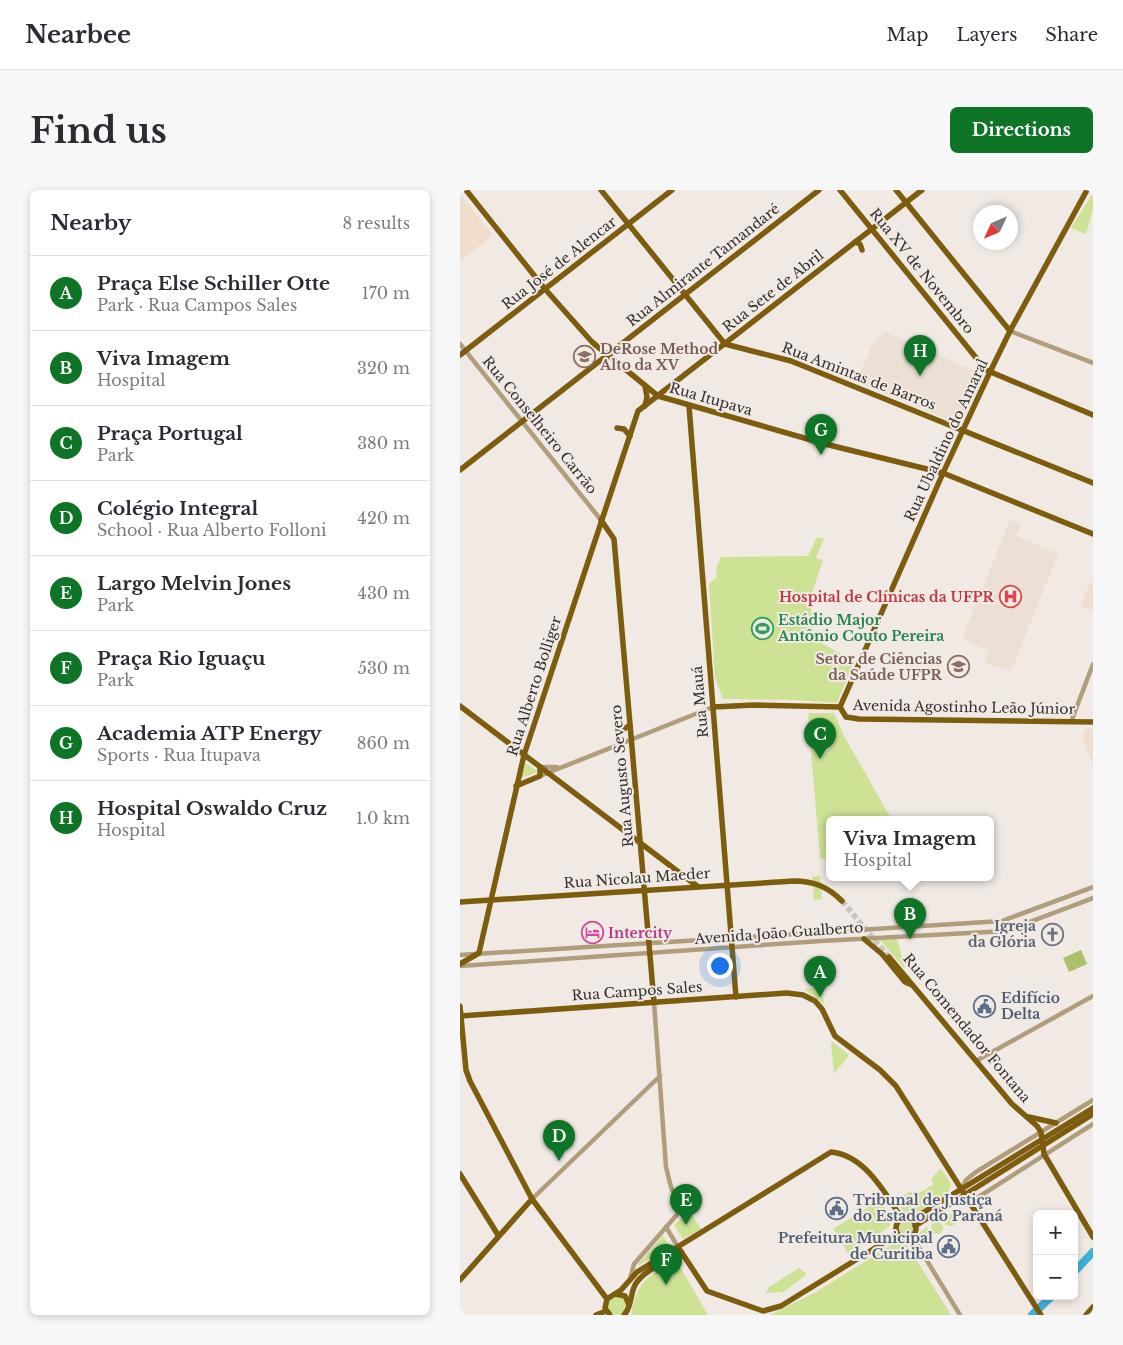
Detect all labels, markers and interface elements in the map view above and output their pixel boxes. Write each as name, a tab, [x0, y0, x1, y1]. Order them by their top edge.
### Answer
text: Nearbee	[25, 20, 131, 49]
text: Map	[887, 24, 928, 46]
text: Layers	[956, 24, 1017, 46]
text: Share	[1045, 24, 1098, 46]
button: Directions	[950, 107, 1093, 153]
text: Find us	[30, 109, 167, 152]
street label: Rua Almirante Tamandaré	[623, 200, 783, 330]
street label: Rua XV de Novembro	[866, 205, 978, 337]
north arrow	[973, 205, 1018, 250]
text: Nearby	[50, 210, 131, 236]
street label: Rua José de Alencar	[498, 212, 620, 313]
text: 8 results	[343, 213, 410, 233]
street label: Rua Sete de Abril	[719, 246, 827, 336]
text: Praça Else Schiller Otte	[97, 272, 330, 295]
text: A	[60, 283, 72, 303]
text: 170 m	[362, 283, 410, 303]
text: Park · Rua Campos Sales	[97, 295, 297, 315]
pin: H	[904, 335, 936, 376]
street label: Rua Amintas de Barros	[779, 338, 939, 414]
place label: DeRose Method Alto da XV	[599, 340, 718, 374]
school or university icon: DeRose Method Alto da XV	[572, 345, 596, 369]
text: Viva Imagem	[97, 347, 230, 370]
street label: Rua Conselheiro Carrão	[479, 352, 601, 498]
street label: Rua Ubaldino do Amaral	[900, 355, 992, 524]
text: B	[60, 358, 72, 378]
text: 320 m	[357, 358, 410, 378]
text: Hospital	[97, 370, 166, 390]
street label: Rua Itupava	[667, 379, 755, 419]
pin: G	[805, 414, 837, 455]
text: Praça Portugal	[97, 422, 243, 445]
text: C	[59, 433, 73, 453]
text: 380 m	[357, 433, 410, 453]
text: Park	[97, 445, 134, 465]
text: Colégio Integral	[97, 497, 258, 520]
text: D	[59, 508, 73, 528]
text: 420 m	[358, 508, 410, 528]
text: School · Rua Alberto Folloni	[97, 520, 327, 540]
text: Largo Melvin Jones	[97, 572, 291, 595]
text: E	[60, 583, 72, 603]
text: 430 m	[358, 583, 410, 603]
hospital icon: Hospital de Clínicas da UFPR	[998, 585, 1022, 609]
place label: Hospital de Clínicas da UFPR	[779, 588, 995, 606]
text: Park	[97, 595, 134, 615]
place label: Estádio Major Antônio Couto Pereira	[777, 611, 944, 645]
street label: Rua Alberto Bolliger	[503, 614, 565, 758]
sports icon: Estádio Major Antônio Couto Pereira	[750, 616, 774, 640]
text: Praça Rio Iguaçu	[97, 647, 266, 670]
place label: Setor de Ciências da Saúde UFPR	[815, 650, 943, 684]
school or university icon: Setor de Ciências da Saúde UFPR	[946, 655, 970, 679]
text: F	[60, 658, 72, 678]
text: 530 m	[358, 658, 410, 678]
street label: Rua Mauá	[688, 665, 712, 739]
text: Park	[97, 670, 134, 690]
street label: Avenida Agostinho Leão Júnior	[852, 696, 1076, 718]
street label: Rua Augusto Severo	[607, 704, 637, 848]
pin: C	[804, 718, 836, 759]
text: Academia ATP Energy	[97, 722, 322, 745]
text: G	[59, 733, 73, 753]
text: 860 m	[357, 733, 410, 753]
text: Sports · Rua Itupava	[97, 745, 261, 765]
text: Hospital Oswaldo Cruz	[97, 797, 327, 820]
text: H	[58, 808, 74, 828]
text: 1.0 km	[356, 808, 410, 828]
popup	[826, 816, 994, 881]
text: Hospital	[97, 820, 166, 840]
text: Viva Imagem	[844, 827, 976, 850]
text: Hospital	[844, 850, 912, 870]
street label: Rua Nicolau Maeder	[563, 864, 711, 892]
pin: B	[894, 898, 926, 939]
place label: Igreja da Glória	[968, 917, 1036, 951]
street label: Avenida João Gualberto	[693, 918, 864, 948]
hotel icon: Intercity	[580, 921, 604, 945]
church icon: Igreja da Glória	[1040, 922, 1064, 946]
place label: Intercity	[608, 924, 673, 942]
street label: Rua Comendador Fontana	[899, 950, 1035, 1106]
your location	[707, 953, 733, 979]
pin: A	[804, 956, 836, 997]
street label: Rua Campos Sales	[571, 977, 703, 1005]
place label: Edifício Delta	[1001, 989, 1060, 1023]
public building icon: Edifício Delta	[973, 994, 997, 1018]
pin: D	[543, 1120, 575, 1161]
pin: E	[670, 1184, 702, 1225]
place label: Tribunal de Justiça do Estado do Paraná	[853, 1191, 1003, 1225]
public building icon: Tribunal de Justiça do Estado do Paraná	[825, 1196, 849, 1220]
map controls	[1033, 1210, 1078, 1300]
button: +	[1033, 1210, 1078, 1255]
place label: Prefeitura Municipal de Curitiba	[778, 1229, 933, 1263]
public building icon: Prefeitura Municipal de Curitiba	[937, 1234, 961, 1258]
pin: F	[650, 1244, 682, 1285]
button: −	[1033, 1255, 1078, 1300]

